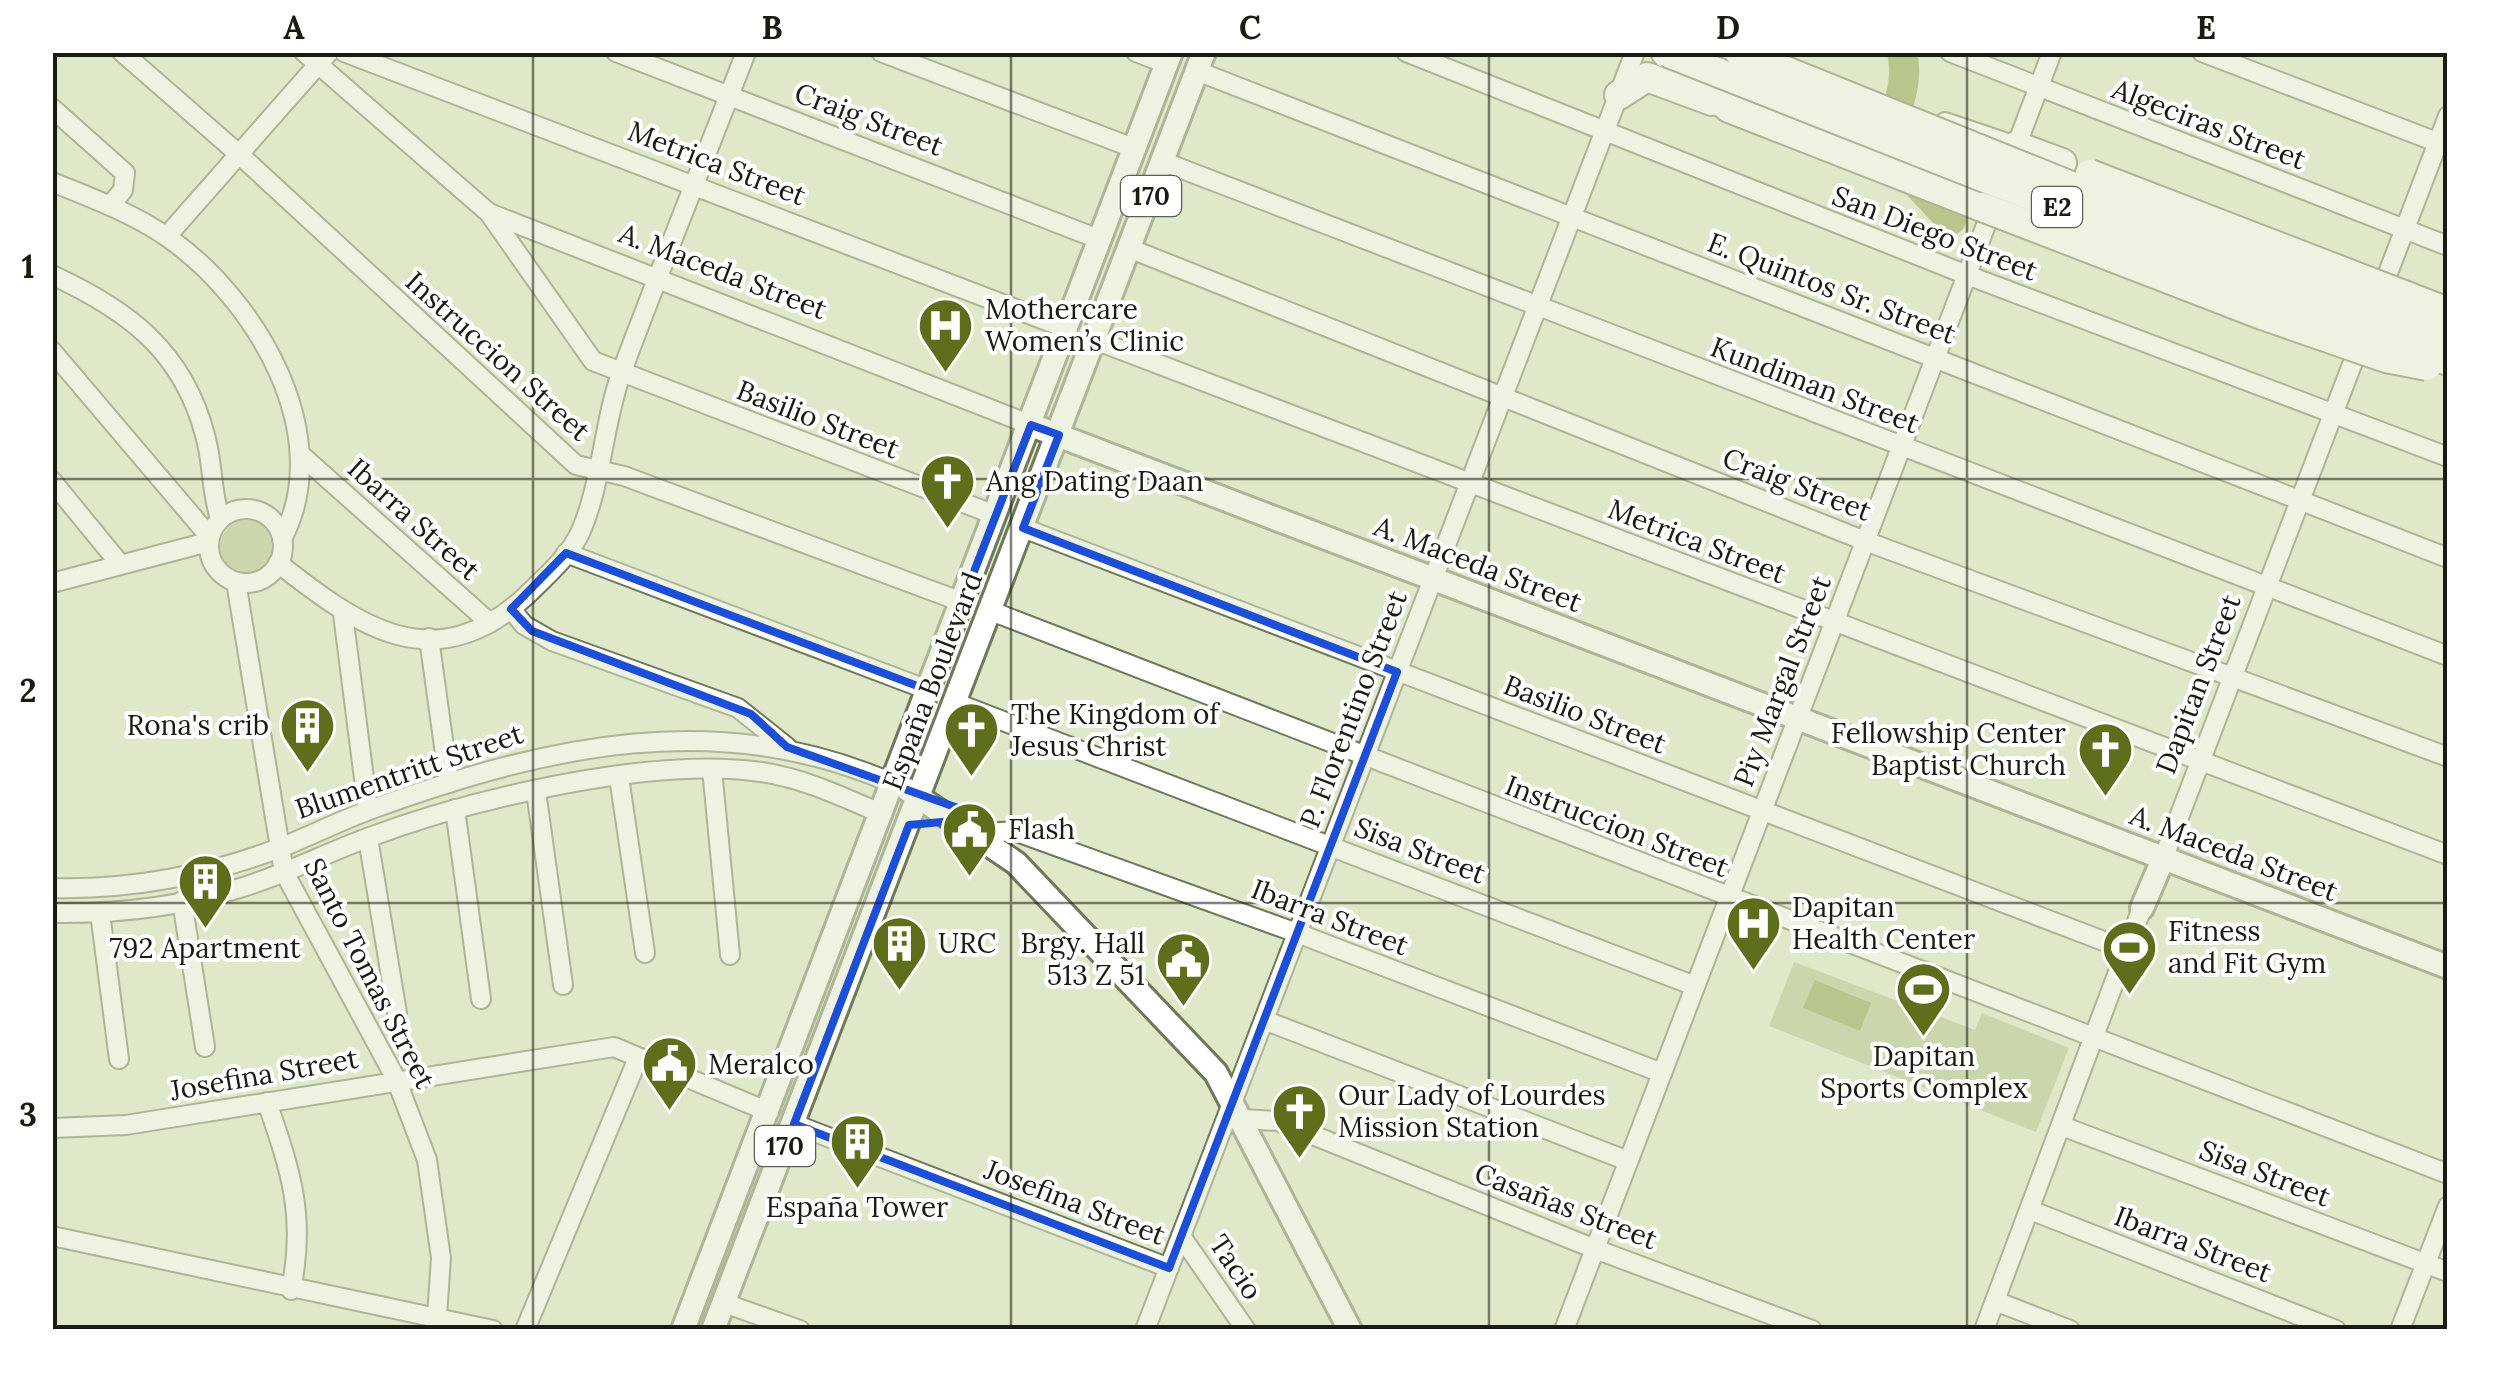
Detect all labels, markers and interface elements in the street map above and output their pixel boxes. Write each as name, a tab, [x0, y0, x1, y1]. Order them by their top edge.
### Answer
text: A	[283, 7, 305, 48]
text: B	[761, 7, 783, 48]
text: C	[1239, 7, 1261, 48]
text: D	[1716, 7, 1740, 48]
text: E	[2196, 7, 2216, 48]
street label: Algeciras Street	[2106, 70, 2311, 177]
street label: Craig Street	[790, 74, 948, 164]
street label: Metrica Street	[623, 113, 811, 213]
road number: 170	[1121, 176, 1181, 216]
street label: San Diego Street	[1827, 177, 2043, 289]
road number: E2	[2032, 187, 2082, 227]
street label: A. Maceda Street	[613, 214, 832, 327]
street label: E. Quintos Sr. Street	[1703, 224, 1961, 352]
text: 1	[22, 246, 35, 287]
street label: Instruccion Street	[398, 264, 598, 449]
place label: Mothercare Women’s Clinic	[985, 291, 1184, 359]
hospital icon: Mothercare Women’s Clinic	[916, 295, 976, 374]
street label: Kundiman Street	[1706, 329, 1924, 441]
street label: Basilio Street	[732, 371, 905, 467]
street label: Craig Street	[1718, 439, 1876, 529]
street label: Ibarra Street	[341, 450, 488, 588]
church icon: Ang Dating Daan	[917, 451, 977, 530]
place label: Ang Dating Daan	[985, 463, 1204, 499]
street label: Metrica Street	[1603, 491, 1791, 591]
street label: A. Maceda Street	[1368, 507, 1587, 620]
street label: España Boulevard	[874, 567, 990, 795]
street label: Piy Margal Street	[1725, 570, 1839, 792]
street label: P. Florentino Street	[1291, 585, 1415, 833]
street label: Dapitan Street	[2147, 589, 2249, 779]
street label: Basilio Street	[1499, 666, 1672, 762]
text: 2	[19, 670, 37, 711]
building icon: Rona's crib	[278, 695, 338, 774]
place label: The Kingdom of Jesus Christ	[1010, 696, 1221, 764]
church icon: The Kingdom of Jesus Christ	[942, 700, 1002, 779]
place label: Rona's crib	[127, 707, 269, 743]
street label: Blumentritt Street	[290, 715, 528, 827]
place label: Fellowship Center Baptist Church	[1831, 715, 2066, 783]
church icon: Fellowship Center Baptist Church	[2075, 719, 2135, 798]
street label: Instruccion Street	[1500, 767, 1734, 885]
street label: A. Maceda Street	[2124, 796, 2343, 909]
public building icon: Flash	[939, 799, 999, 878]
street label: Sisa Street	[1349, 809, 1491, 892]
place label: Flash	[1008, 811, 1075, 847]
building icon: 792 Apartment	[175, 852, 235, 931]
street label: Santo Tomas Street	[296, 852, 444, 1094]
street label: Ibarra Street	[1246, 871, 1414, 963]
place label: Dapitan Health Center	[1792, 889, 1975, 957]
hospital icon: Dapitan Health Center	[1723, 893, 1783, 972]
building icon: URC	[869, 913, 929, 992]
place label: Fitness and Fit Gym	[2168, 913, 2326, 981]
sports icon: Fitness and Fit Gym	[2099, 917, 2159, 996]
place label: URC	[938, 925, 996, 961]
place label: Brgy. Hall 513 Z 51	[1020, 925, 1145, 993]
public building icon: Brgy. Hall 513 Z 51	[1154, 929, 1214, 1008]
place label: 792 Apartment	[109, 930, 301, 966]
sports icon: Dapitan Sports Complex	[1894, 960, 1954, 1039]
public building icon: Meralco	[639, 1034, 699, 1113]
place label: Dapitan Sports Complex	[1820, 1038, 2028, 1106]
street label: Josefina Street	[166, 1040, 361, 1108]
place label: Meralco	[708, 1046, 814, 1082]
place label: Our Lady of Lourdes Mission Station	[1338, 1077, 1606, 1145]
church icon: Our Lady of Lourdes Mission Station	[1269, 1081, 1329, 1160]
text: 3	[19, 1094, 37, 1135]
building icon: España Tower	[827, 1111, 887, 1190]
road number: 170	[755, 1126, 815, 1166]
street label: Sisa Street	[2194, 1132, 2336, 1215]
street label: Josefina Street	[979, 1151, 1171, 1253]
street label: Casañas Street	[1470, 1155, 1662, 1257]
place label: España Tower	[766, 1189, 948, 1225]
street label: Ibarra Street	[2109, 1198, 2277, 1290]
street label: Tacio	[1201, 1228, 1271, 1306]

